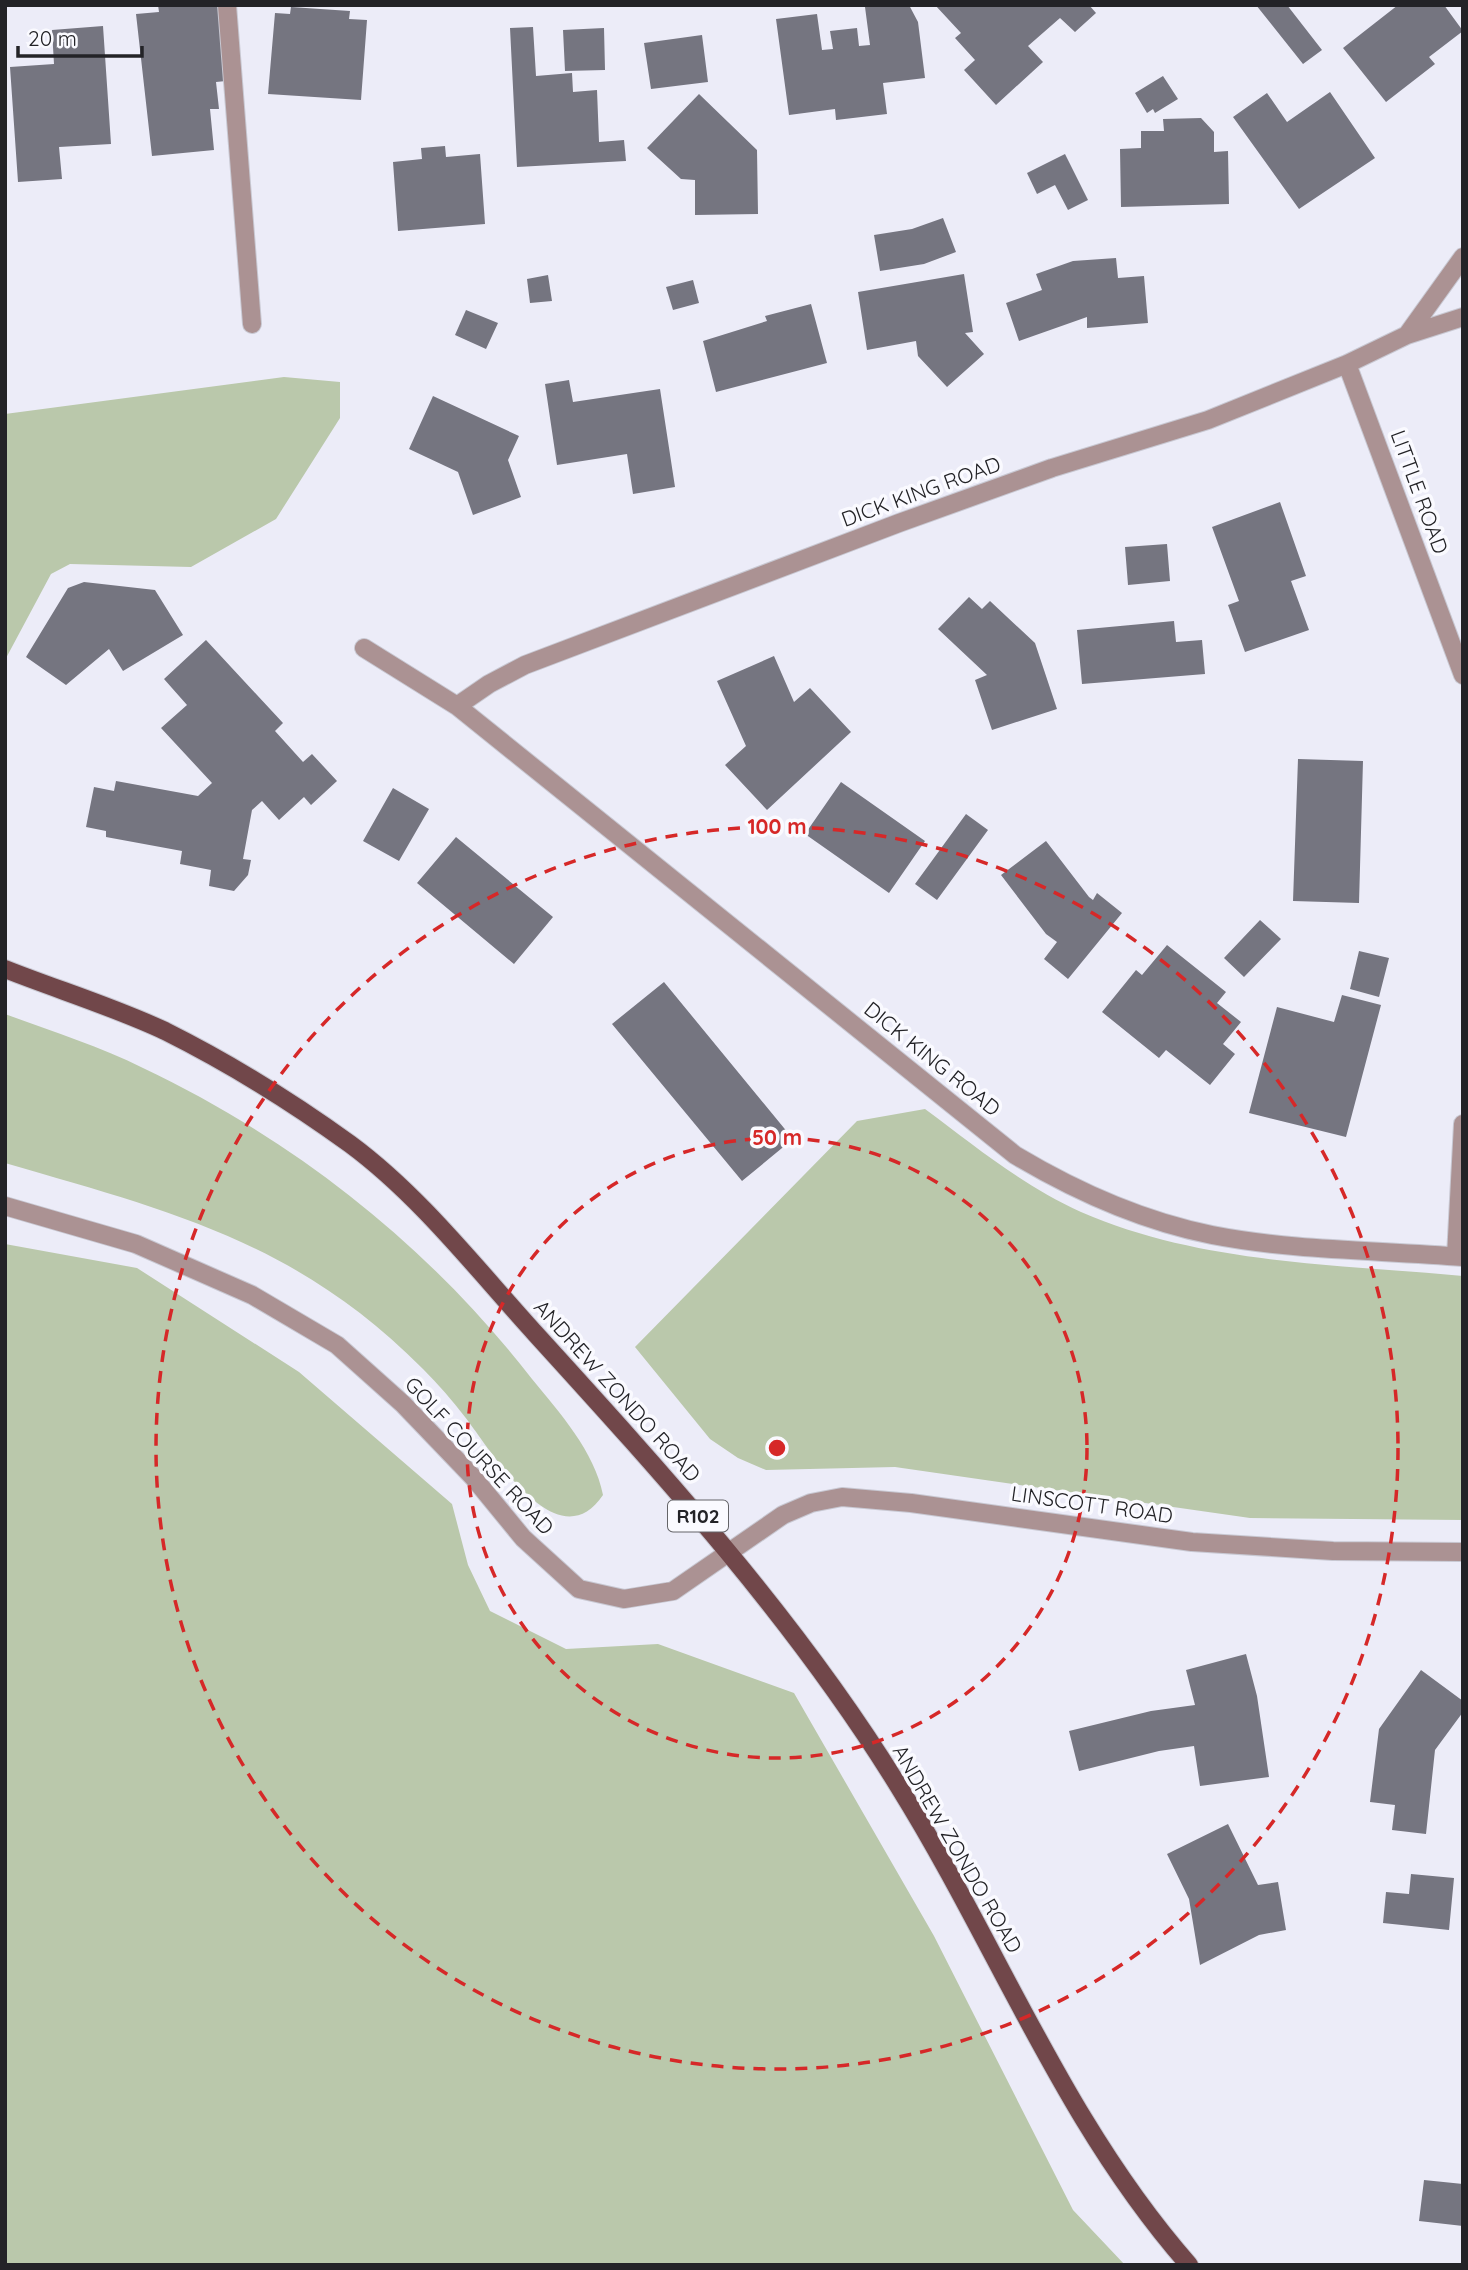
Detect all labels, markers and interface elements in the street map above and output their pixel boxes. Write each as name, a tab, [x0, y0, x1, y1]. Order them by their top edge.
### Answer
scale bar	[18, 14, 142, 58]
text: 20 m	[28, 25, 77, 51]
street label: LITTLE ROAD	[1386, 426, 1454, 557]
street label: DICK KING ROAD	[837, 450, 1004, 532]
text: 100 m	[747, 813, 807, 839]
street label: DICK KING ROAD	[859, 995, 1006, 1121]
text: 50 m	[752, 1124, 802, 1150]
street label: ANDREW ZONDO ROAD	[529, 1294, 706, 1487]
street label: GOLF COURSE ROAD	[400, 1371, 560, 1540]
centre of rings	[765, 1436, 789, 1460]
street label: LINSCOTT ROAD	[1010, 1480, 1175, 1528]
road number: R102	[668, 1500, 728, 1532]
street label: ANDREW ZONDO ROAD	[888, 1740, 1028, 1957]

